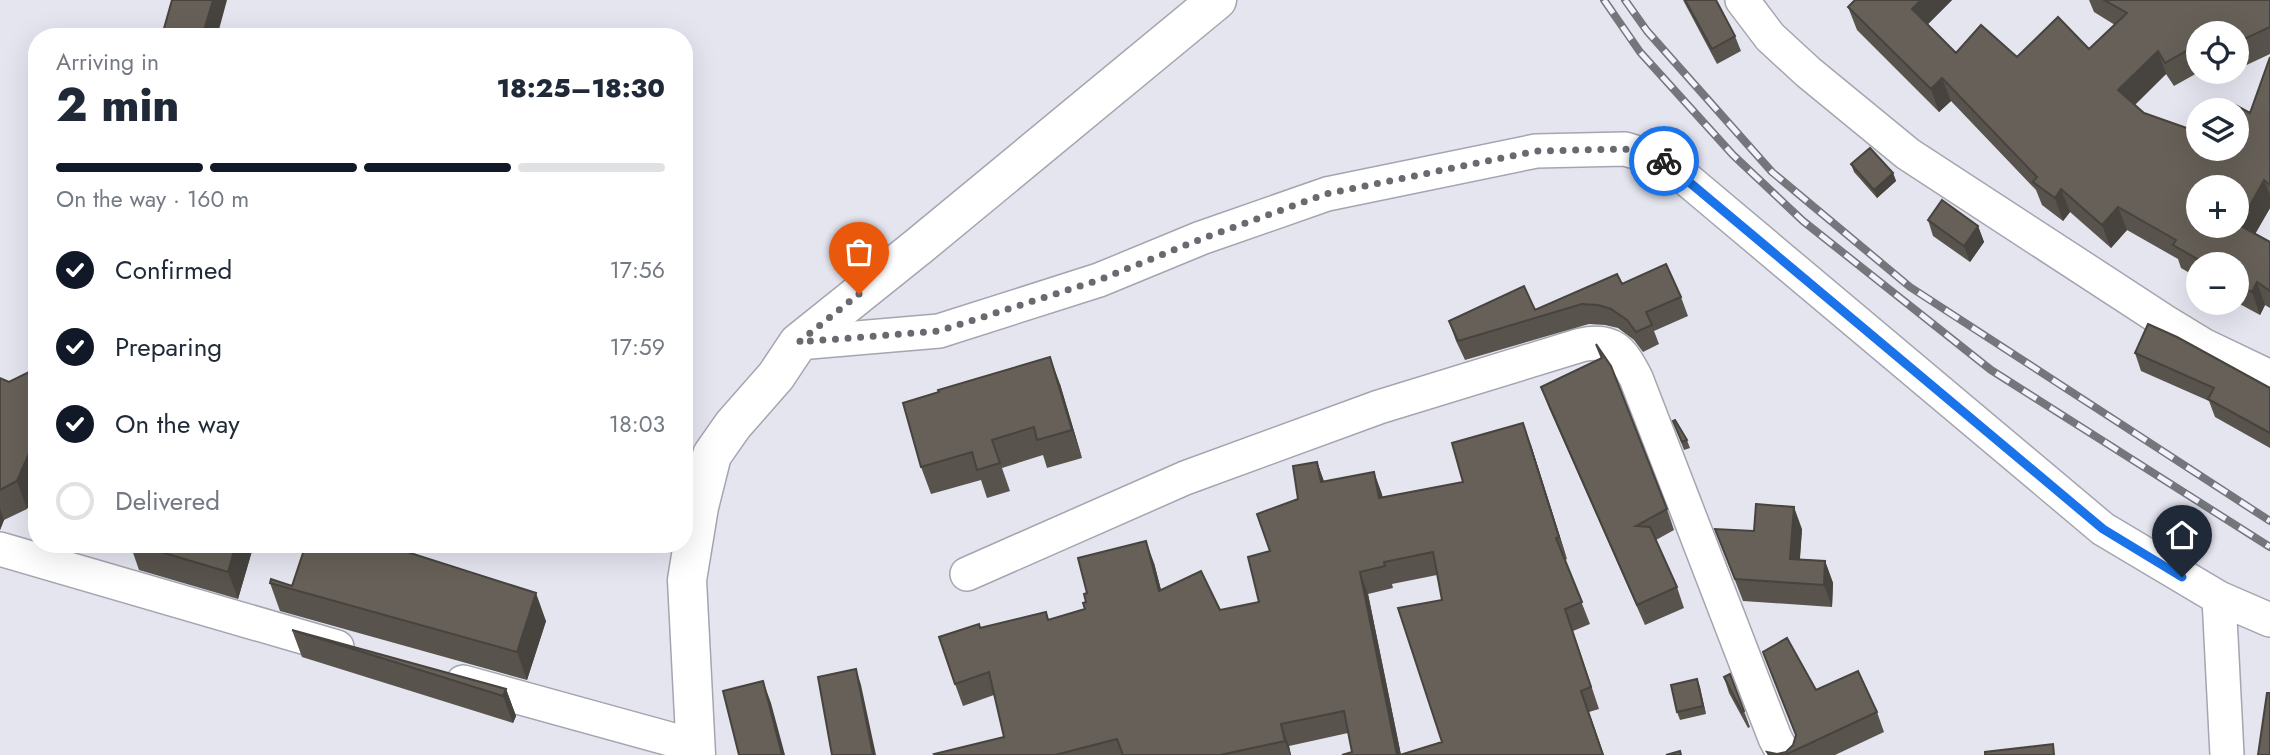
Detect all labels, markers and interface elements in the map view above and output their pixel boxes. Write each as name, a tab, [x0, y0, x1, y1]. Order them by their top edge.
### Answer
map controls	[2186, 21, 2249, 315]
button: locate	[2186, 21, 2249, 84]
text: Arriving in	[56, 45, 159, 79]
text: 18:25–18:30	[496, 69, 665, 107]
text: 2 min	[56, 72, 180, 138]
button: layers	[2186, 98, 2249, 161]
courier	[1629, 126, 1699, 196]
icon: bike	[1645, 142, 1683, 180]
button: +	[2186, 175, 2249, 238]
text: On the way · 160 m	[56, 182, 249, 216]
pin	[829, 222, 889, 294]
icon: bag	[840, 233, 878, 271]
icon: check	[56, 251, 94, 289]
text: Confirmed	[115, 251, 232, 289]
button: −	[2186, 252, 2249, 315]
text: 17:56	[609, 253, 665, 287]
icon: check	[56, 328, 94, 366]
text: Preparing	[115, 328, 222, 366]
text: 17:59	[609, 330, 665, 364]
icon: check	[56, 405, 94, 443]
text: On the way	[115, 405, 240, 443]
text: 18:03	[609, 407, 665, 441]
text: Delivered	[115, 482, 220, 520]
pin	[2152, 505, 2212, 577]
icon: home	[2163, 516, 2201, 554]

